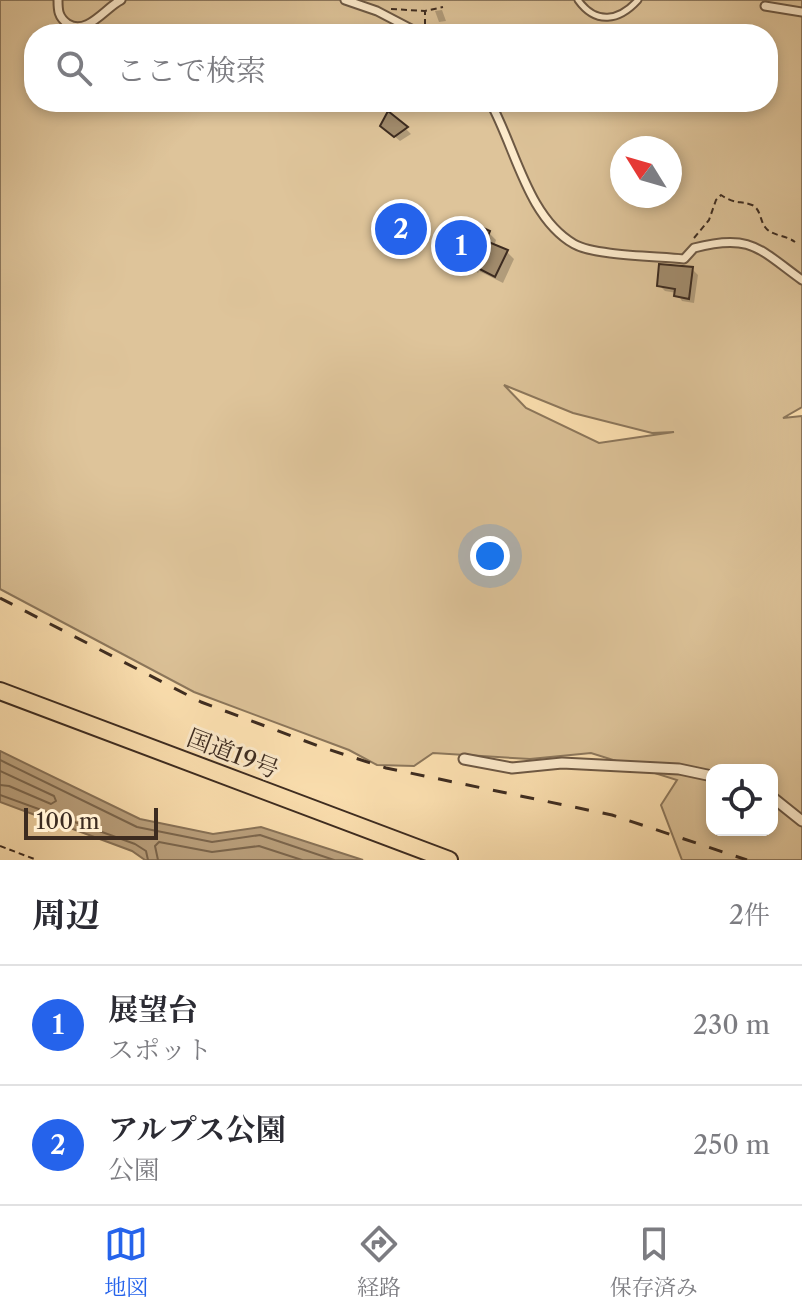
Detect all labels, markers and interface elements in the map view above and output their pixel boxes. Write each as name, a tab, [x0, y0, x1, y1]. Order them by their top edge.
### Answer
search box	[24, 24, 778, 112]
icon: search	[52, 46, 96, 90]
text: ここで検索	[116, 52, 266, 89]
north arrow	[610, 136, 682, 208]
pin: 2	[375, 199, 427, 259]
pin: 1	[435, 216, 487, 276]
your location	[470, 536, 510, 576]
street label: 国道19号	[183, 723, 283, 784]
map controls	[706, 764, 778, 836]
button: locate	[706, 764, 778, 836]
scale bar	[24, 804, 158, 840]
text: 100 m	[36, 808, 99, 835]
text: 周辺	[32, 894, 100, 936]
text: 2件	[729, 899, 770, 931]
text: 展望台	[108, 991, 198, 1028]
text: 1	[52, 1009, 64, 1041]
text: 230 m	[693, 1009, 770, 1041]
text: スポット	[108, 1034, 212, 1066]
text: アルプス公園	[108, 1111, 286, 1148]
text: 2	[50, 1129, 66, 1161]
text: 250 m	[693, 1129, 770, 1161]
text: 公園	[108, 1154, 160, 1186]
tab: 地図	[104, 1222, 148, 1301]
tab: 経路	[357, 1222, 401, 1301]
tab: 保存済み	[610, 1222, 698, 1301]

